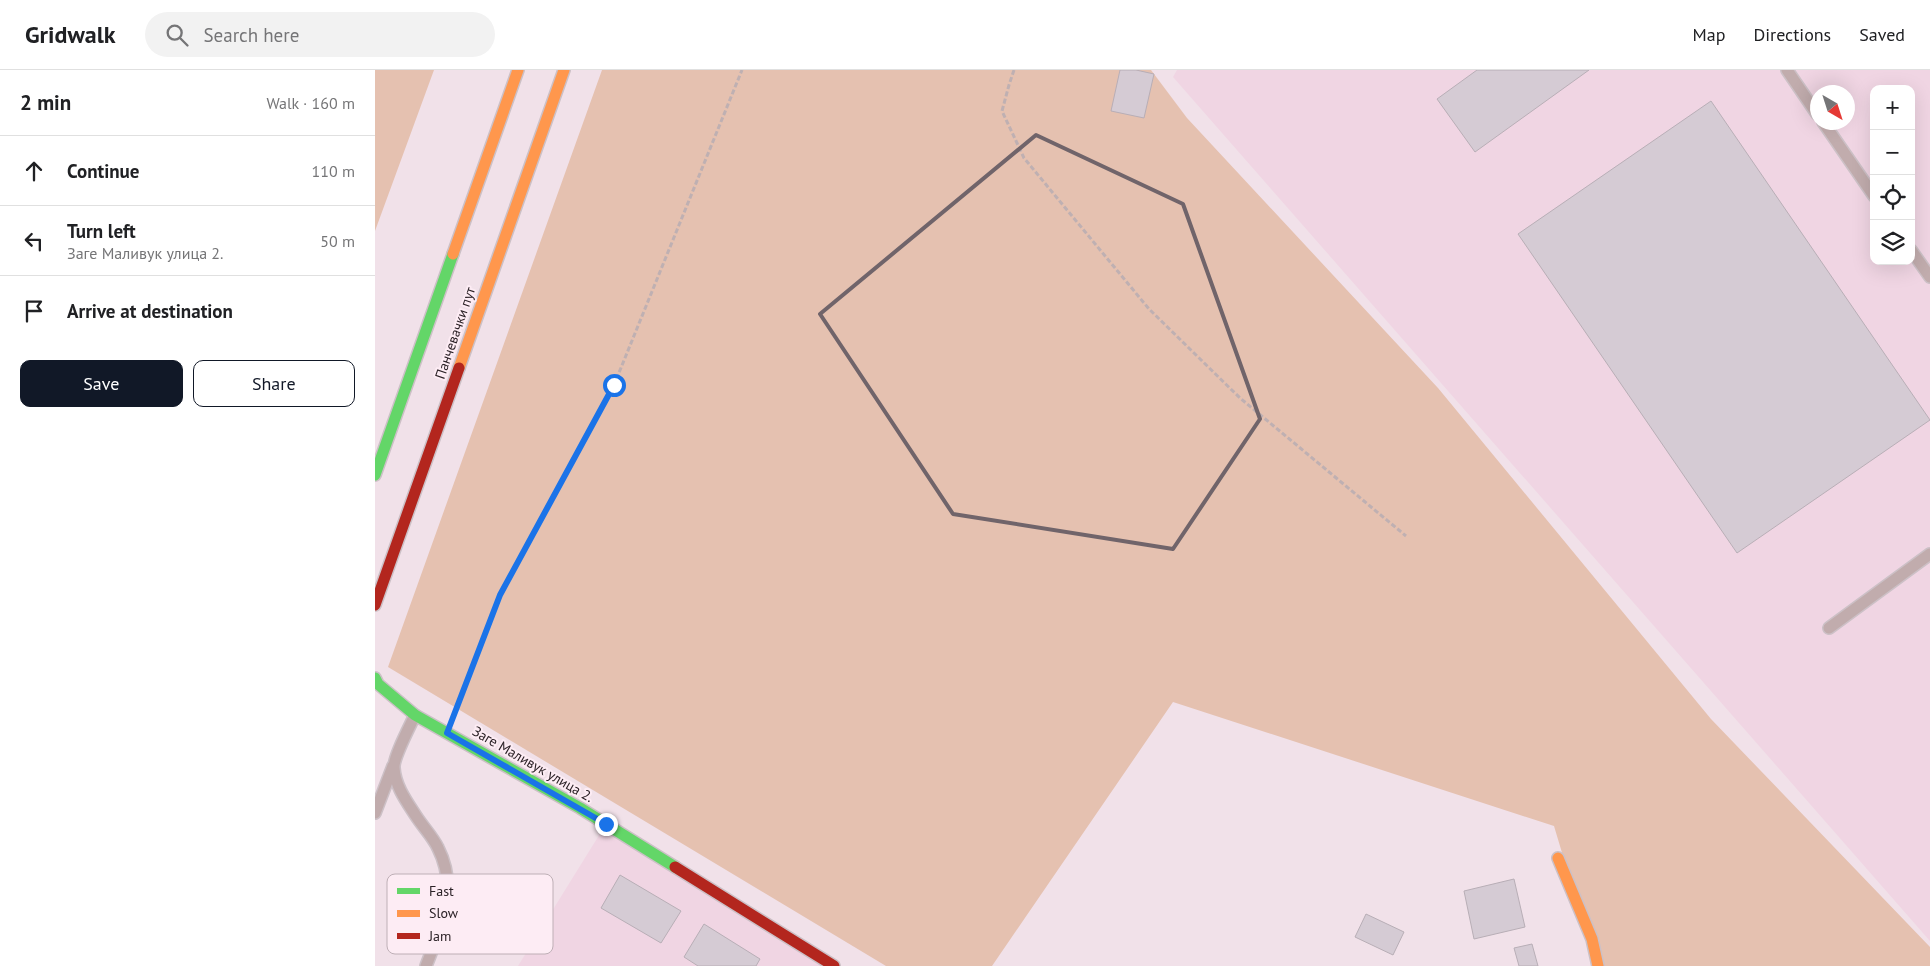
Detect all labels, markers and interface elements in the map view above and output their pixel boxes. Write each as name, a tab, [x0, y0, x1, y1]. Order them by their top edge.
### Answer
search box	[145, 12, 495, 57]
text: Gridwalk	[25, 19, 115, 50]
icon: search	[163, 21, 191, 49]
text: Search here	[203, 23, 299, 47]
text: Map	[1693, 23, 1725, 46]
text: Directions	[1753, 23, 1831, 46]
text: Saved	[1859, 23, 1905, 46]
north arrow	[1810, 85, 1855, 130]
map controls	[1870, 85, 1915, 265]
button: +	[1870, 85, 1915, 130]
text: 2 min	[20, 89, 71, 116]
text: Walk · 160 m	[266, 93, 355, 113]
button: −	[1870, 130, 1915, 175]
icon: ahead	[20, 157, 48, 185]
text: Continue	[67, 159, 139, 183]
text: 110 m	[312, 161, 355, 181]
button: locate	[1870, 175, 1915, 220]
text: Turn left	[67, 219, 136, 243]
button: layers	[1870, 220, 1915, 265]
icon: left	[20, 227, 48, 255]
text: 50 m	[320, 231, 355, 251]
text: Заге Маливук улица 2.	[67, 243, 224, 263]
street label: Панчевачки пут	[431, 284, 479, 381]
icon: arrive	[20, 297, 48, 325]
text: Arrive at destination	[67, 299, 233, 323]
button: Save	[20, 360, 183, 407]
button: Share	[193, 360, 355, 407]
route start	[603, 374, 626, 397]
street label: Заге Маливук улица 2.	[469, 722, 597, 806]
route end	[595, 813, 618, 836]
legend	[387, 874, 553, 954]
text: Fast	[429, 882, 454, 900]
text: Slow	[429, 904, 459, 922]
text: Jam	[428, 927, 451, 945]

